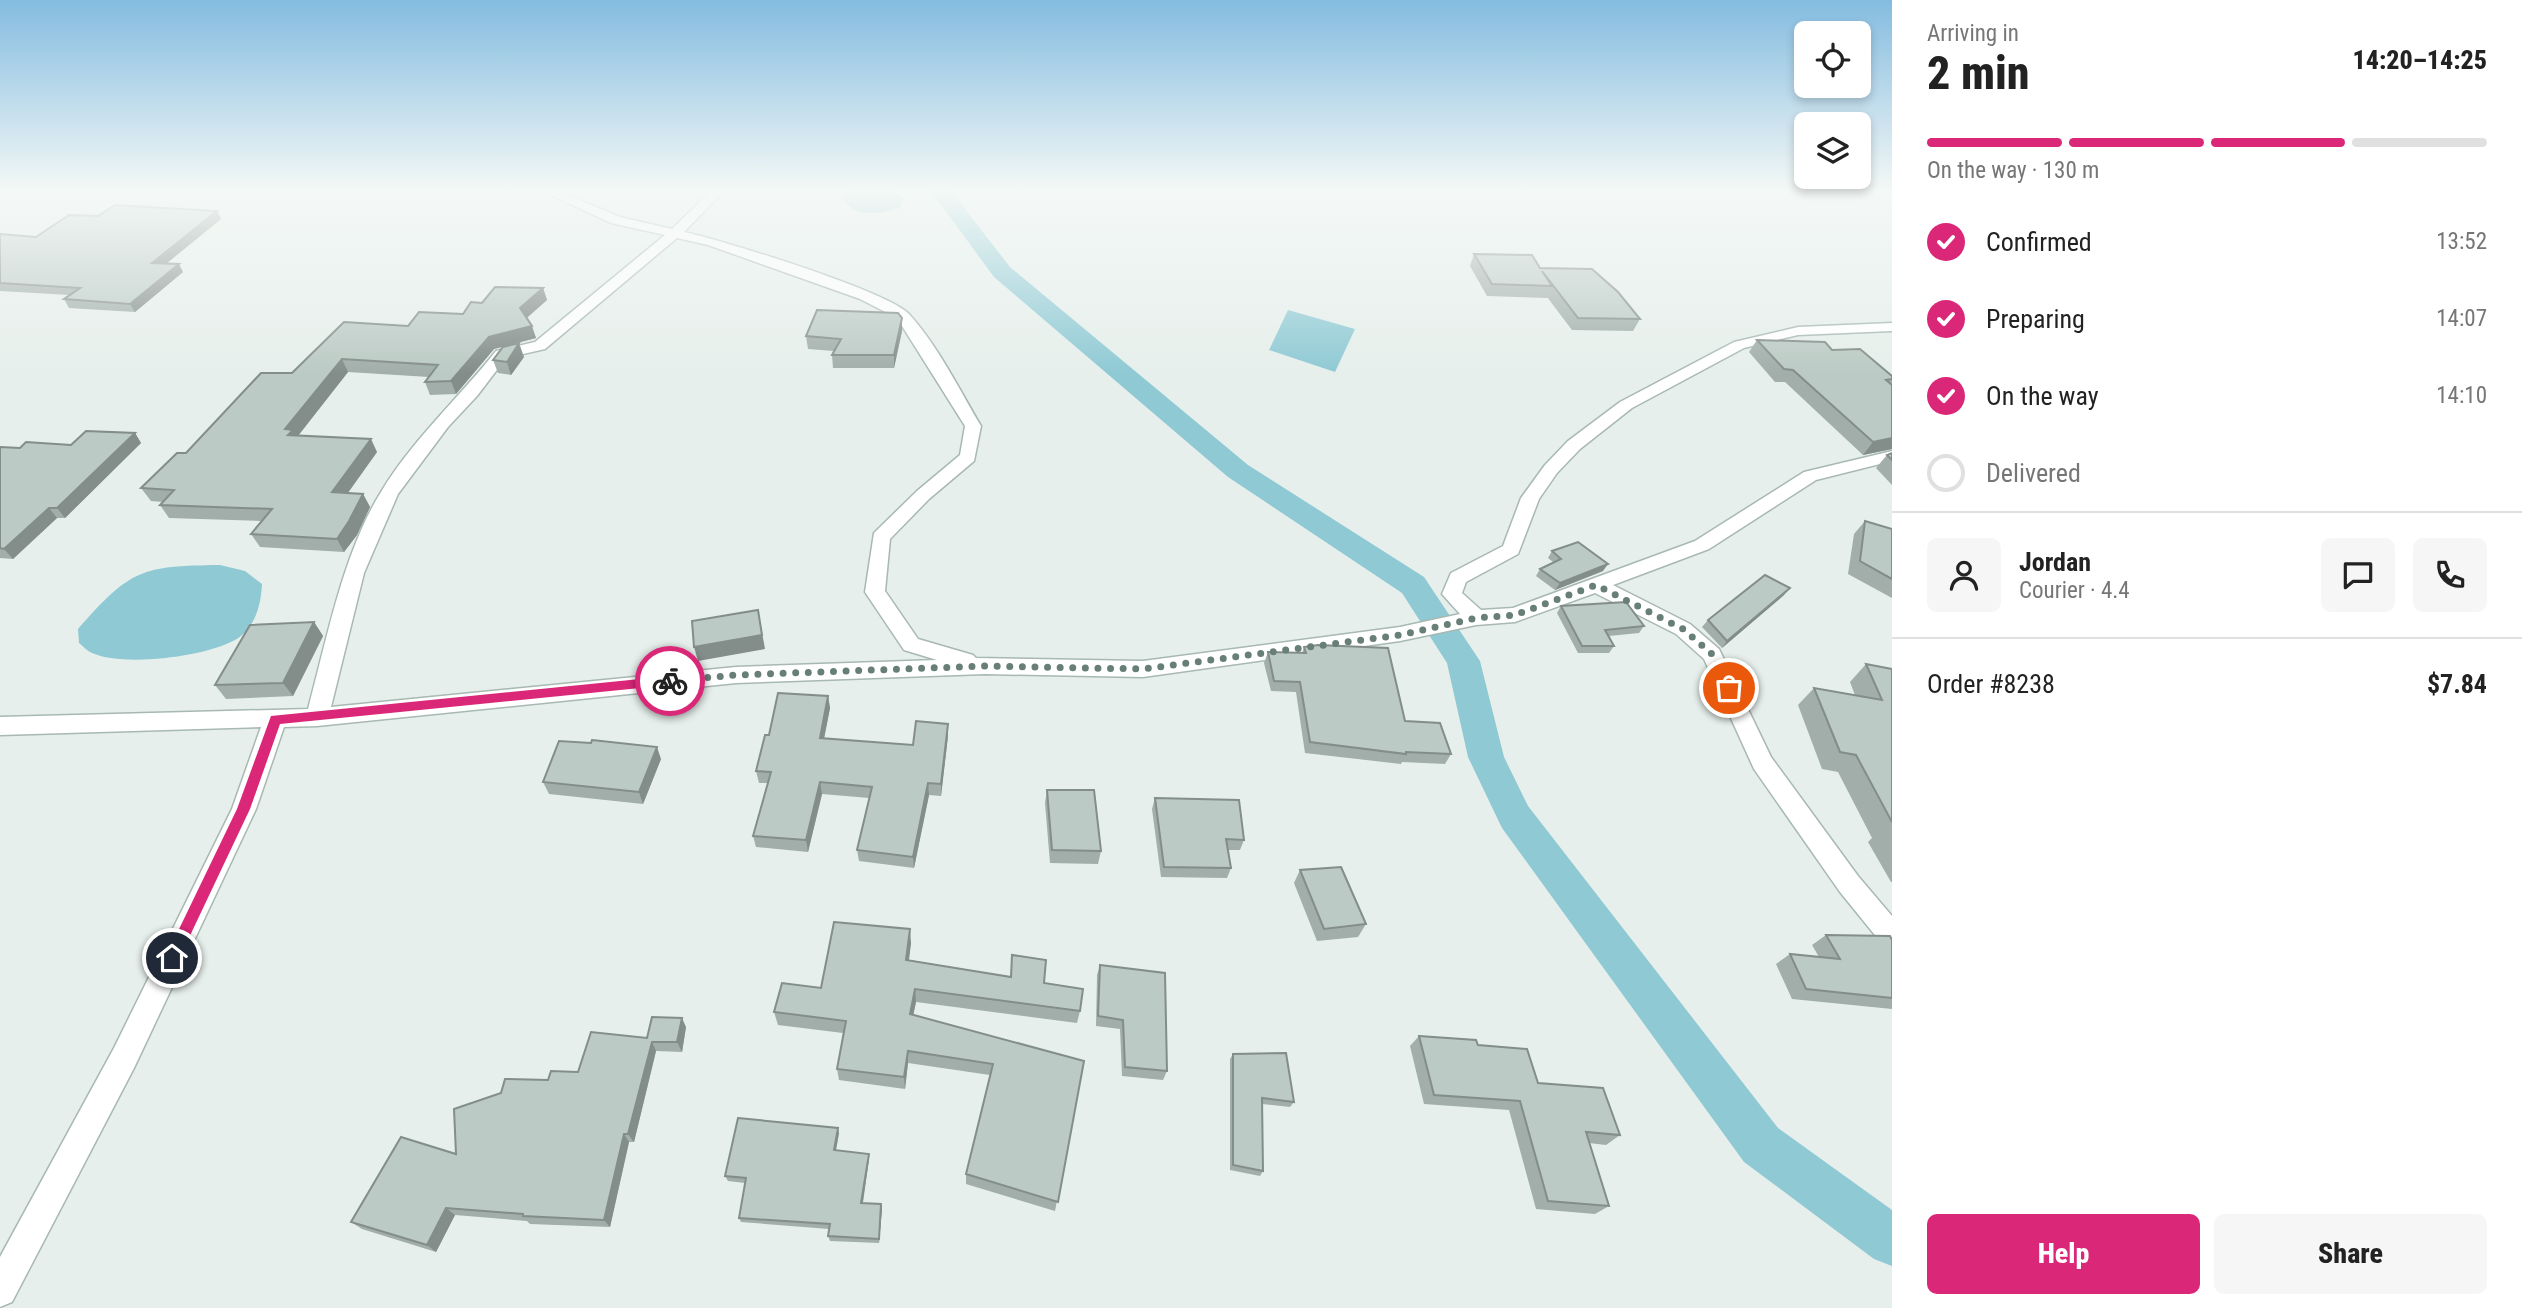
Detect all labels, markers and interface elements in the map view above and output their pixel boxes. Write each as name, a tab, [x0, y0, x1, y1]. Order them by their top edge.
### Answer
text: Arriving in	[1927, 20, 2019, 47]
map controls	[1794, 21, 1871, 189]
button: locate	[1794, 21, 1871, 98]
text: 14:20–14:25	[2353, 45, 2487, 75]
text: 2 min	[1927, 46, 2030, 100]
button: layers	[1794, 112, 1871, 189]
text: On the way · 130 m	[1927, 157, 2099, 184]
icon: check	[1927, 223, 1965, 261]
text: Confirmed	[1986, 227, 2092, 257]
text: 13:52	[2436, 228, 2487, 255]
icon: check	[1927, 300, 1965, 338]
text: Preparing	[1986, 304, 2085, 334]
text: 14:07	[2436, 305, 2487, 332]
icon: check	[1927, 377, 1965, 415]
text: On the way	[1986, 381, 2099, 411]
text: 14:10	[2436, 382, 2487, 409]
text: Delivered	[1986, 458, 2081, 488]
button: person	[1927, 538, 2001, 612]
button: chat	[2321, 538, 2395, 612]
button: phone	[2413, 538, 2487, 612]
text: Jordan	[2019, 547, 2091, 577]
text: Courier · 4.4	[2019, 577, 2130, 604]
courier	[635, 646, 705, 716]
pin	[1699, 658, 1759, 718]
icon: bike	[651, 662, 689, 700]
icon: bag	[1710, 669, 1748, 707]
text: Order #8238	[1927, 669, 2055, 699]
text: $7.84	[2427, 669, 2487, 699]
pin	[142, 928, 202, 988]
icon: home	[153, 939, 191, 977]
button: Help	[1927, 1214, 2200, 1294]
button: Share	[2214, 1214, 2487, 1294]

